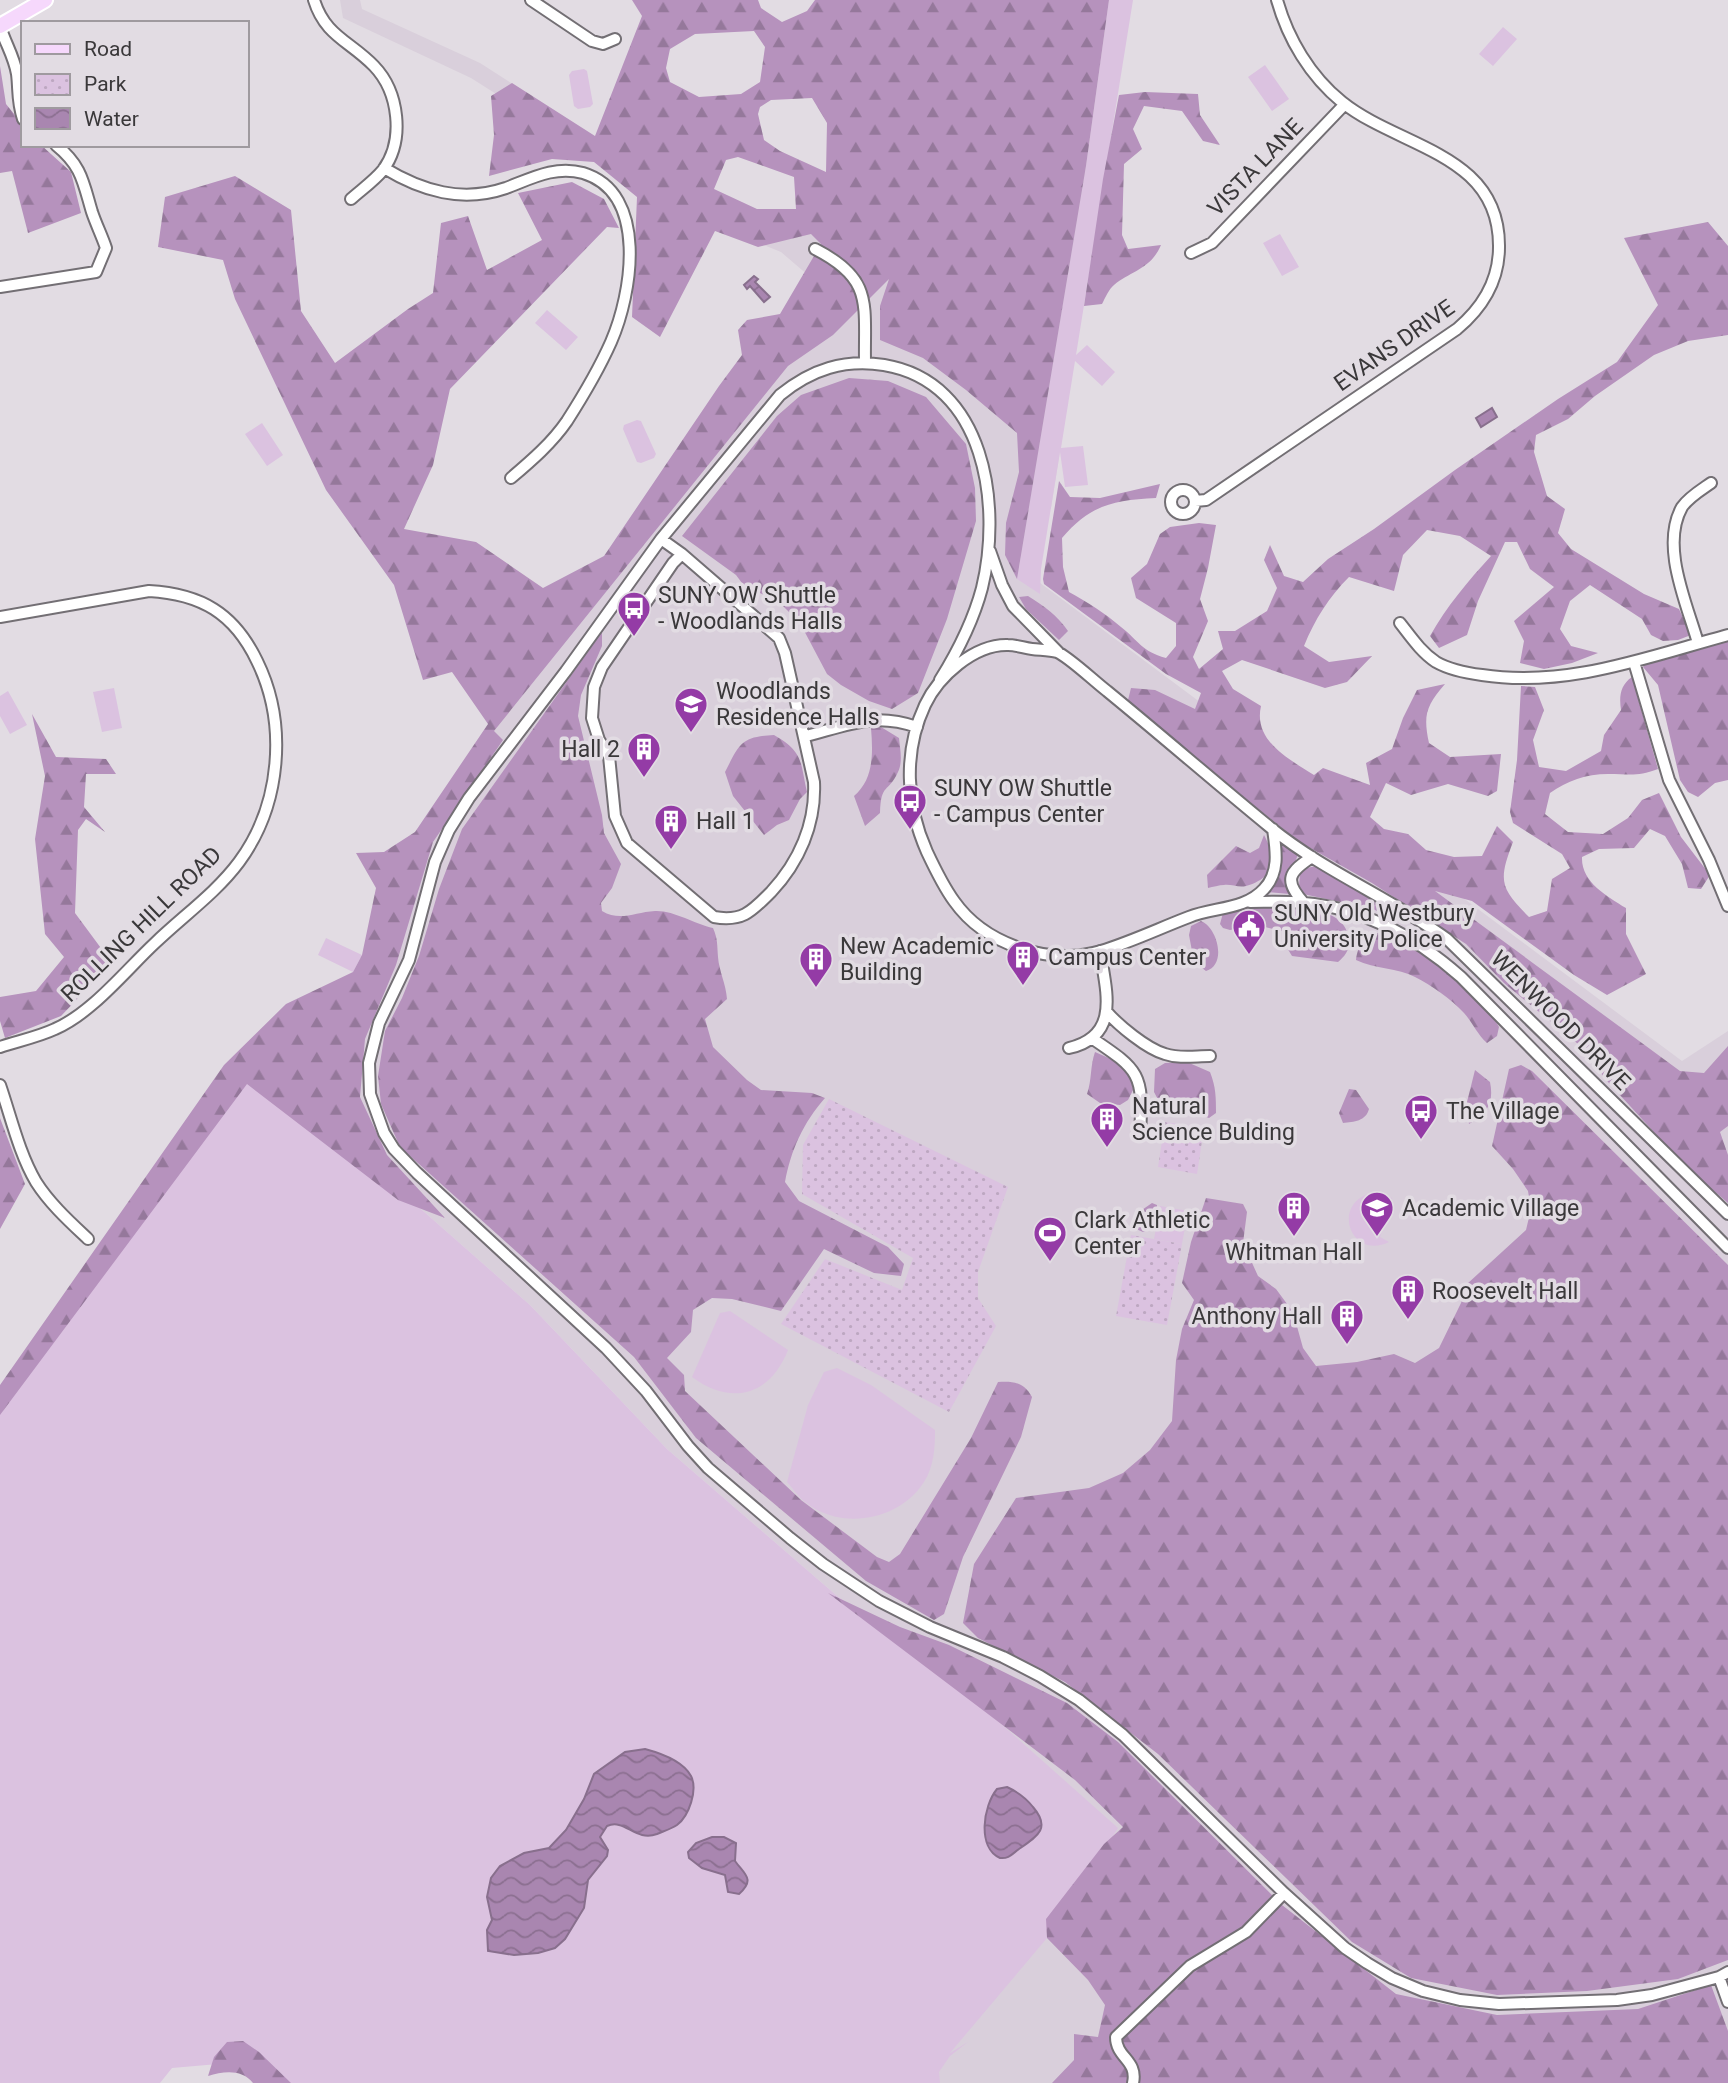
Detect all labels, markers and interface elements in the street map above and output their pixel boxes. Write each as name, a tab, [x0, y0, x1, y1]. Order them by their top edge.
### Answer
legend	[21, 21, 248, 147]
text: Road	[84, 37, 132, 61]
text: Park	[84, 72, 127, 96]
text: Water	[84, 107, 139, 131]
street label: VISTA LANE	[1202, 113, 1309, 222]
street label: EVANS DRIVE	[1329, 294, 1460, 397]
place label: SUNY OW Shuttle - Woodlands Halls	[658, 582, 843, 635]
bus stop icon: SUNY OW Shuttle - Woodlands Halls	[615, 589, 653, 638]
place label: Woodlands Residence Halls	[716, 678, 880, 731]
school or university icon: Woodlands Residence Halls	[672, 685, 710, 734]
building icon: Hall 2	[625, 730, 663, 779]
place label: Hall 2	[561, 736, 620, 763]
place label: SUNY OW Shuttle - Campus Center	[934, 775, 1112, 828]
bus stop icon: SUNY OW Shuttle - Campus Center	[891, 782, 929, 831]
building icon: Hall 1	[652, 802, 690, 851]
place label: Hall 1	[696, 808, 755, 835]
street label: ROLLING HILL ROAD	[56, 841, 227, 1008]
place label: SUNY Old Westbury University Police	[1274, 900, 1475, 953]
public building icon: SUNY Old Westbury University Police	[1230, 907, 1268, 956]
place label: New Academic Building	[840, 933, 994, 986]
building icon: Campus Center	[1004, 938, 1042, 987]
building icon: New Academic Building	[797, 940, 835, 989]
place label: Campus Center	[1048, 944, 1206, 971]
street label: WENWOOD DRIVE	[1485, 945, 1636, 1096]
bus stop icon: The Village	[1402, 1092, 1440, 1141]
place label: Natural Science Bulding	[1132, 1093, 1295, 1146]
place label: The Village	[1446, 1098, 1559, 1125]
building icon: Natural Science Bulding	[1088, 1100, 1126, 1149]
building icon: Whitman Hall	[1275, 1189, 1313, 1238]
school or university icon: Academic Village	[1358, 1189, 1396, 1238]
place label: Academic Village	[1402, 1195, 1579, 1222]
place label: Clark Athletic Center	[1074, 1207, 1210, 1260]
sports icon: Clark Athletic Center	[1031, 1214, 1069, 1263]
place label: Whitman Hall	[1225, 1239, 1363, 1266]
building icon: Roosevelt Hall	[1389, 1272, 1427, 1321]
place label: Roosevelt Hall	[1432, 1278, 1578, 1305]
building icon: Anthony Hall	[1328, 1297, 1366, 1346]
place label: Anthony Hall	[1192, 1303, 1322, 1330]

